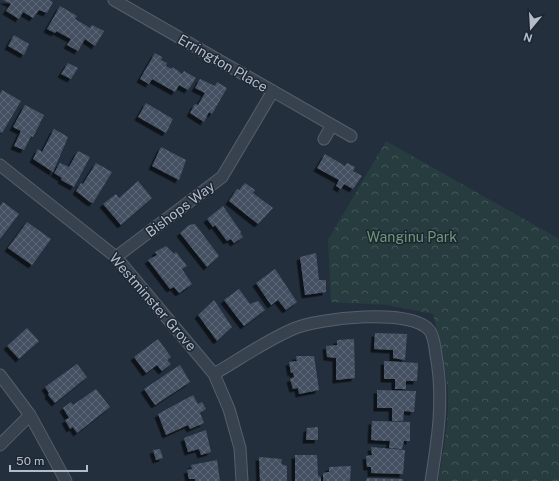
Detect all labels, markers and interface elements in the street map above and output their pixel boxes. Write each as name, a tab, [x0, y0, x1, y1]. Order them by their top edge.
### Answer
north arrow	[511, 8, 551, 48]
text: N	[522, 30, 534, 45]
street label: Errington Place	[175, 31, 271, 95]
street label: Bishops Way	[142, 178, 218, 240]
park label: Wanginu Park	[367, 229, 457, 245]
street label: Westminster Grove	[106, 250, 200, 354]
scale bar	[10, 447, 87, 473]
text: 50 m	[16, 454, 44, 468]

